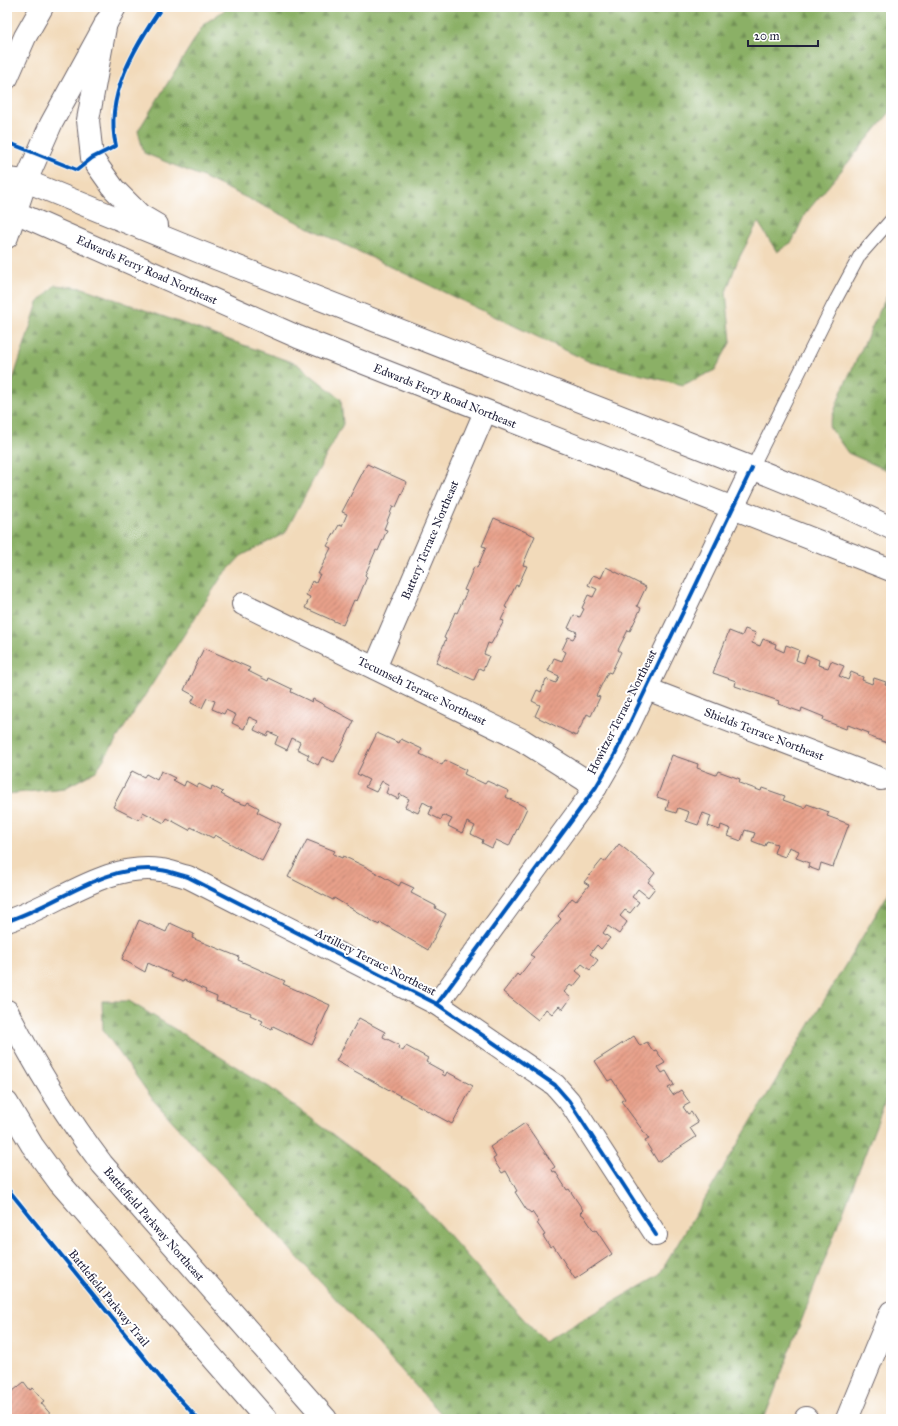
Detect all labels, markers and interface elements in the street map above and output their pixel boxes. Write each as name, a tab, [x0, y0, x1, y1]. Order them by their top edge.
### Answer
scale bar	[748, 22, 818, 48]
text: 20 m	[754, 29, 780, 43]
street label: Edwards Ferry Road Northeast	[74, 232, 220, 308]
street label: Edwards Ferry Road Northeast	[371, 361, 519, 431]
street label: Battery Terrace Northeast	[398, 478, 462, 602]
street label: Howitzer Terrace Northeast	[584, 646, 660, 777]
street label: Tecumseh Terrace Northeast	[355, 654, 489, 729]
street label: Shields Terrace Northeast	[702, 705, 827, 764]
street label: Artillery Terrace Northeast	[313, 925, 439, 999]
street label: Battlefield Parkway Northeast	[101, 1164, 208, 1284]
street label: Battlefield Parkway Trail	[66, 1247, 153, 1350]

